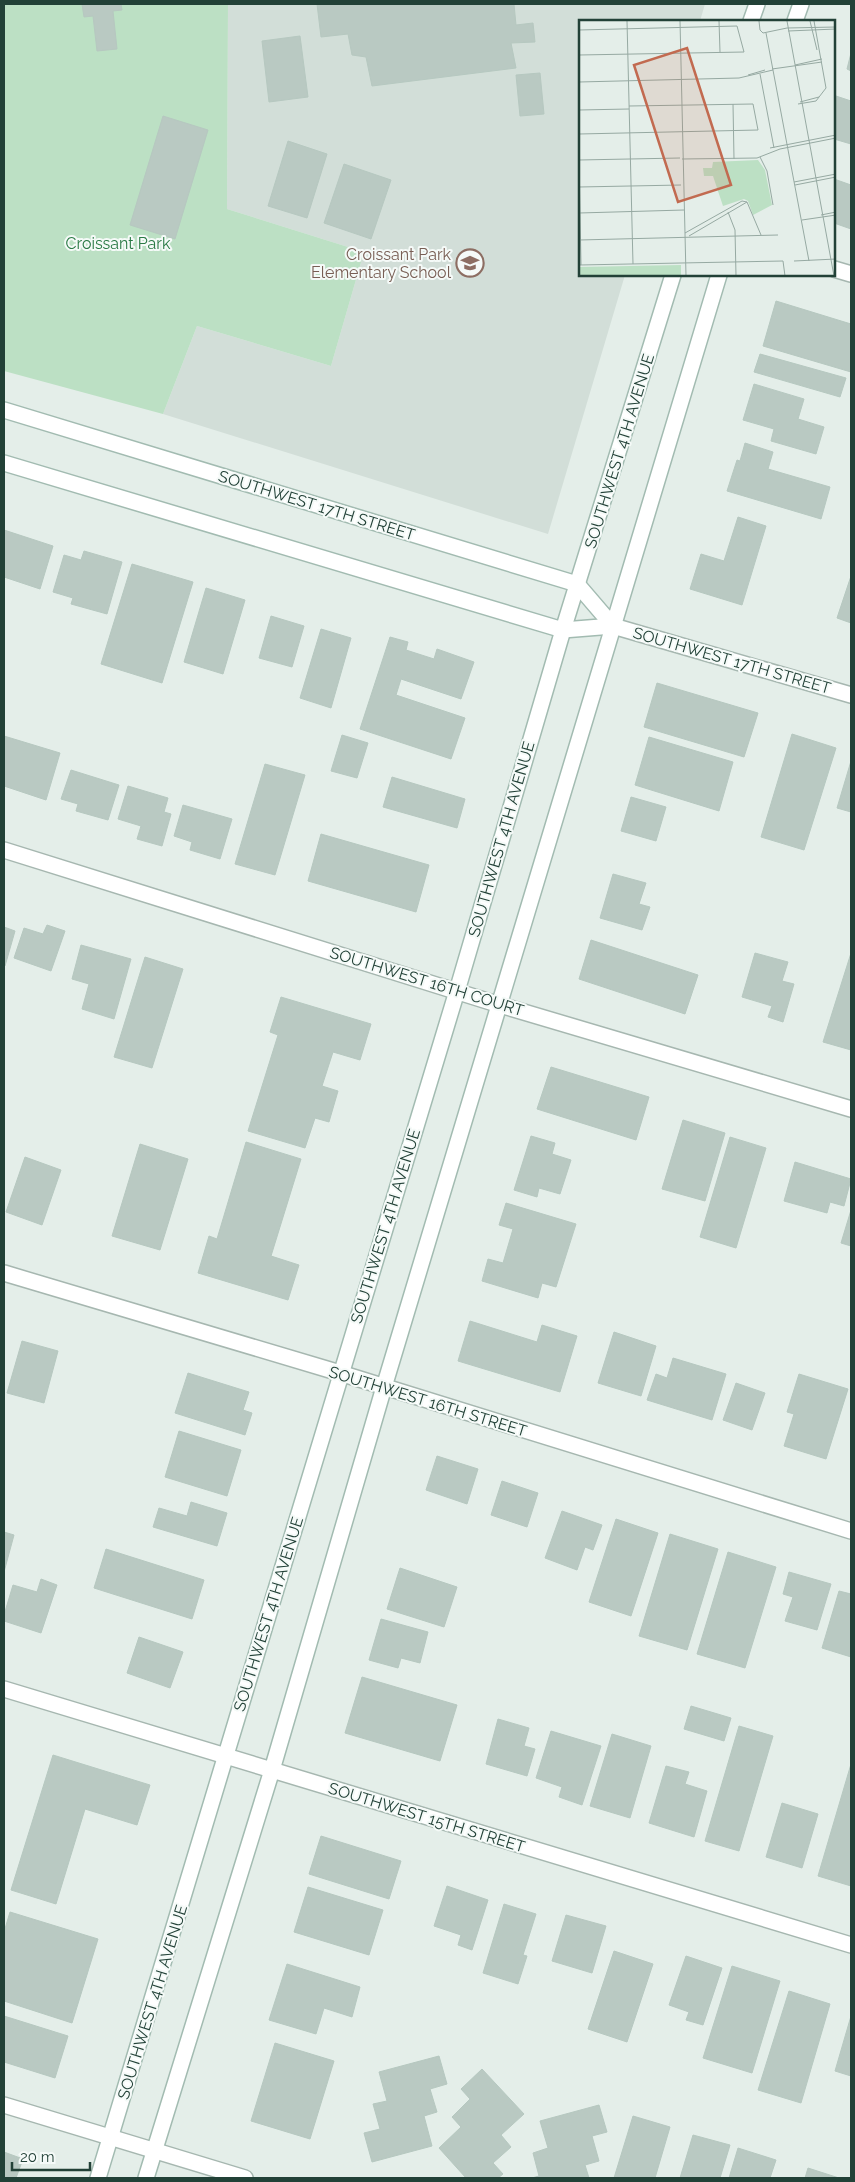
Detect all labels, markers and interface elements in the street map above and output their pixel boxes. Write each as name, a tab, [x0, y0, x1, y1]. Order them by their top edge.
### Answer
inset map	[579, 20, 835, 276]
park label: Croissant Park	[66, 234, 171, 253]
place label: Croissant Park Elementary School	[311, 245, 452, 282]
school or university icon: Croissant Park Elementary School	[455, 248, 485, 278]
street label: SOUTHWEST 4TH AVENUE	[581, 351, 658, 551]
street label: SOUTHWEST 17TH STREET	[216, 466, 418, 545]
street label: SOUTHWEST 17TH STREET	[631, 623, 833, 698]
street label: SOUTHWEST 4TH AVENUE	[464, 739, 539, 939]
street label: SOUTHWEST 16TH COURT	[328, 943, 526, 1020]
street label: SOUTHWEST 4TH AVENUE	[347, 1126, 424, 1326]
street label: SOUTHWEST 16TH STREET	[327, 1362, 529, 1441]
street label: SOUTHWEST 4TH AVENUE	[230, 1514, 307, 1714]
street label: SOUTHWEST 15TH STREET	[326, 1778, 528, 1857]
street label: SOUTHWEST 4TH AVENUE	[114, 1902, 191, 2102]
scale bar	[12, 2140, 90, 2172]
text: 20 m	[20, 2148, 55, 2166]

